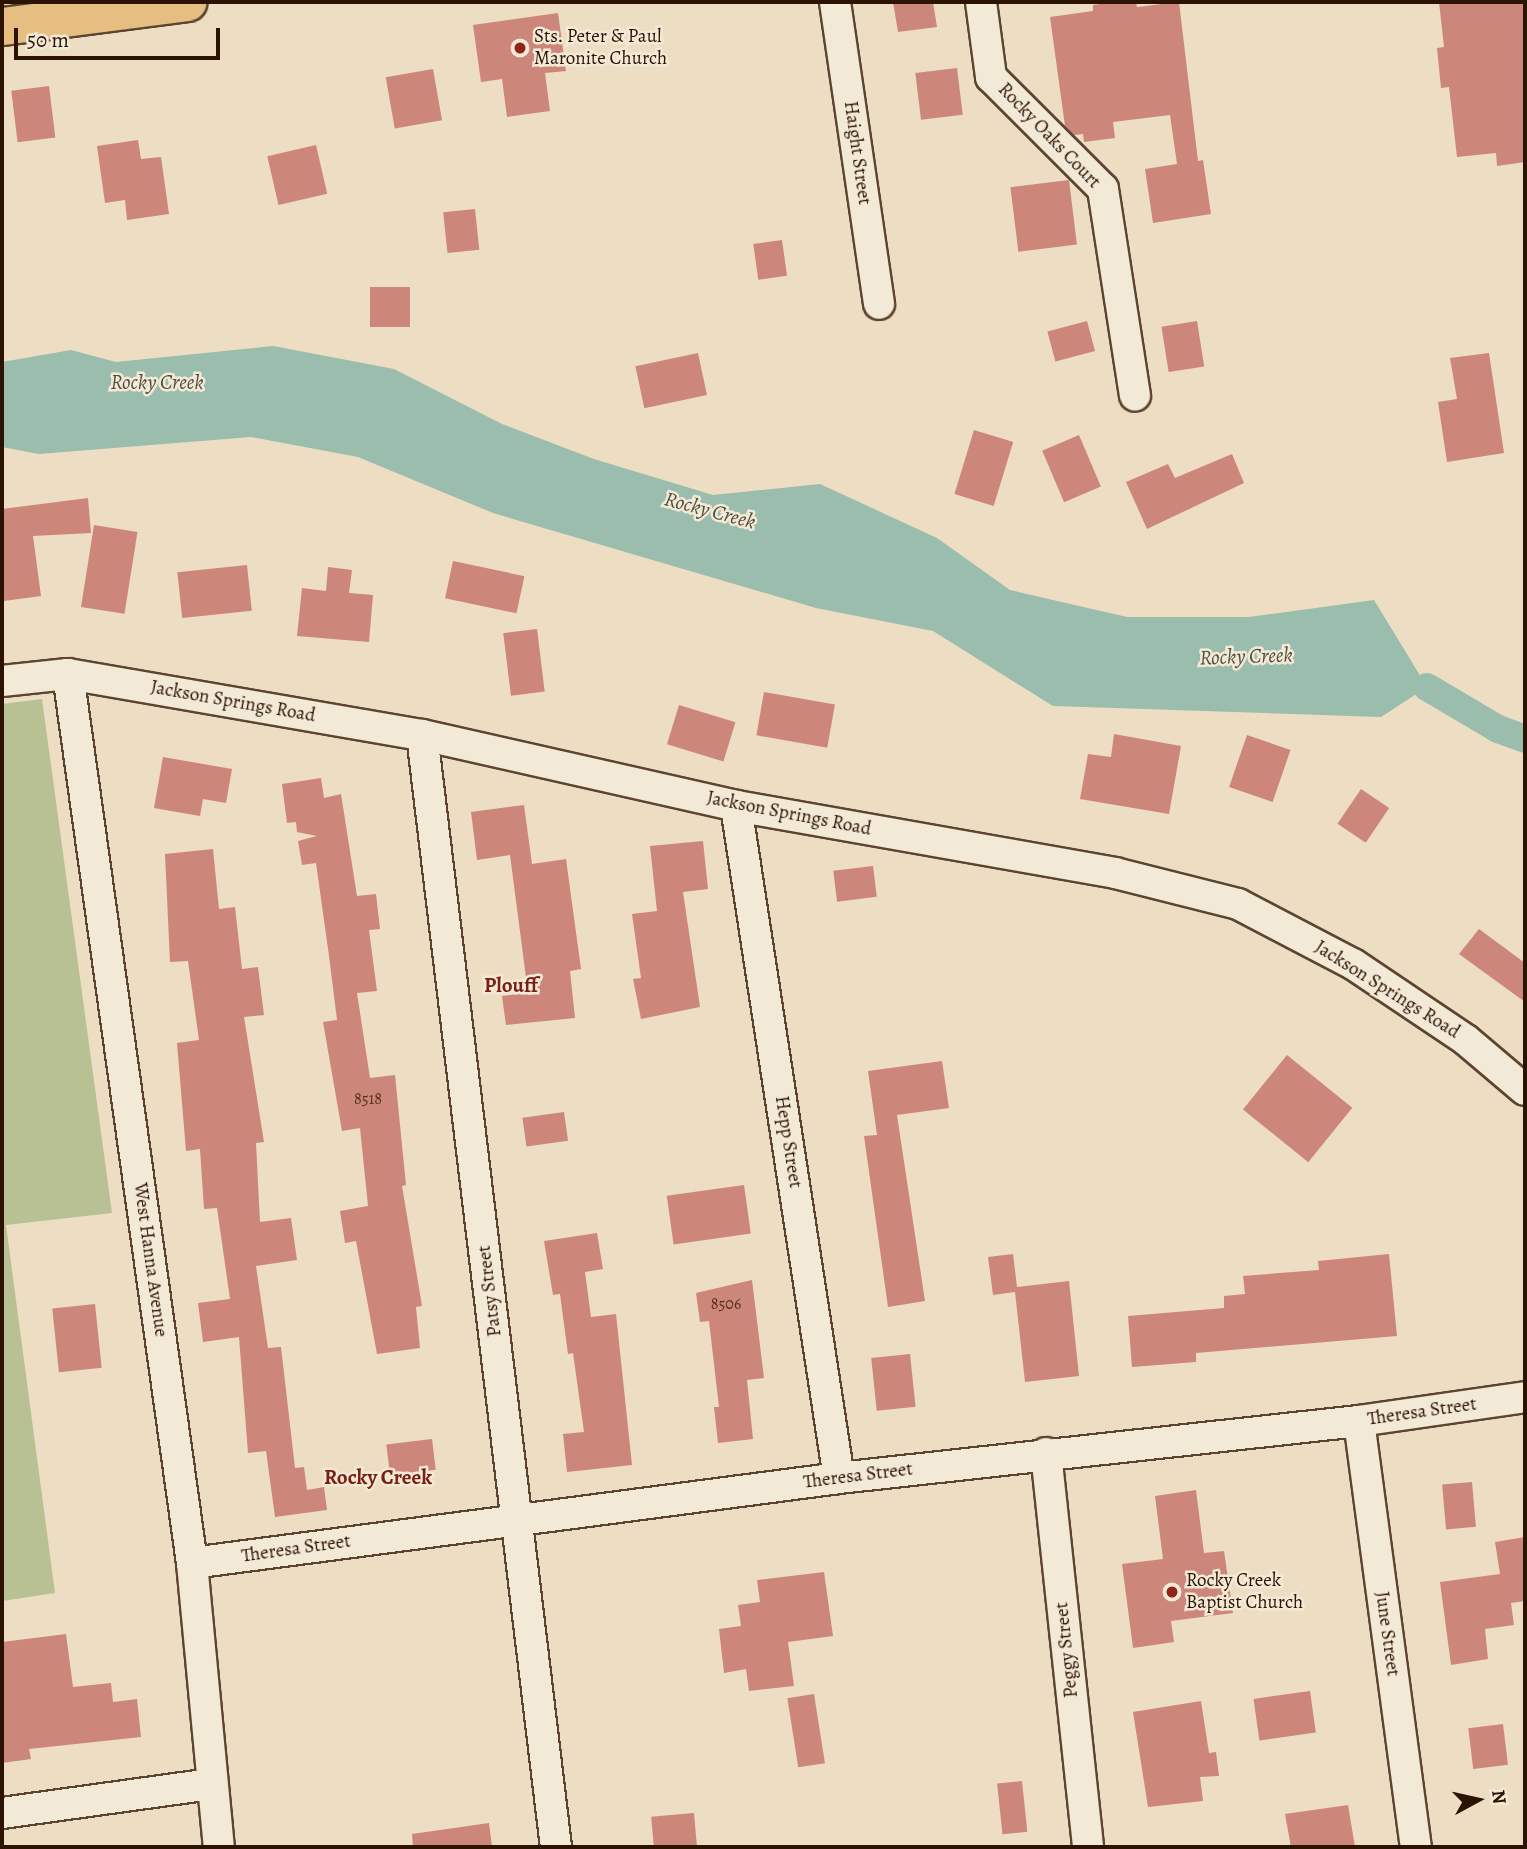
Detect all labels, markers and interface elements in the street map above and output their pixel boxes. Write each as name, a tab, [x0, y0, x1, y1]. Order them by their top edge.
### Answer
scale bar	[18, 14, 224, 58]
text: 50 m	[27, 26, 69, 54]
place label: Sts. Peter & Paul Maronite Church	[534, 26, 667, 70]
marker: Sts. Peter & Paul Maronite Church	[512, 40, 528, 56]
street label: Rocky Oaks Court	[993, 78, 1105, 194]
street label: Haight Street	[838, 100, 876, 206]
water label: Rocky Creek	[110, 369, 204, 395]
water label: Rocky Creek	[662, 486, 758, 534]
water label: Rocky Creek	[1199, 642, 1293, 670]
street label: Jackson Springs Road	[149, 676, 317, 728]
street label: Jackson Springs Road	[705, 787, 873, 841]
street label: Jackson Springs Road	[1310, 936, 1464, 1044]
district label: Plouff	[484, 972, 538, 998]
house number: 8518	[354, 1089, 382, 1109]
street label: Hepp Street	[769, 1094, 807, 1190]
street label: West Hanna Avenue	[128, 1182, 172, 1338]
street label: Patsy Street	[473, 1244, 507, 1338]
house number: 8506	[711, 1294, 741, 1314]
street label: Theresa Street	[1366, 1393, 1478, 1431]
street label: Theresa Street	[802, 1458, 914, 1494]
district label: Rocky Creek	[324, 1464, 432, 1490]
street label: Theresa Street	[240, 1530, 352, 1568]
place label: Rocky Creek Baptist Church	[1186, 1570, 1303, 1614]
marker: Rocky Creek Baptist Church	[1164, 1584, 1180, 1600]
street label: June Street	[1370, 1590, 1404, 1678]
street label: Peggy Street	[1051, 1601, 1083, 1699]
north arrow	[1443, 1765, 1513, 1835]
text: N	[1485, 1788, 1513, 1806]

